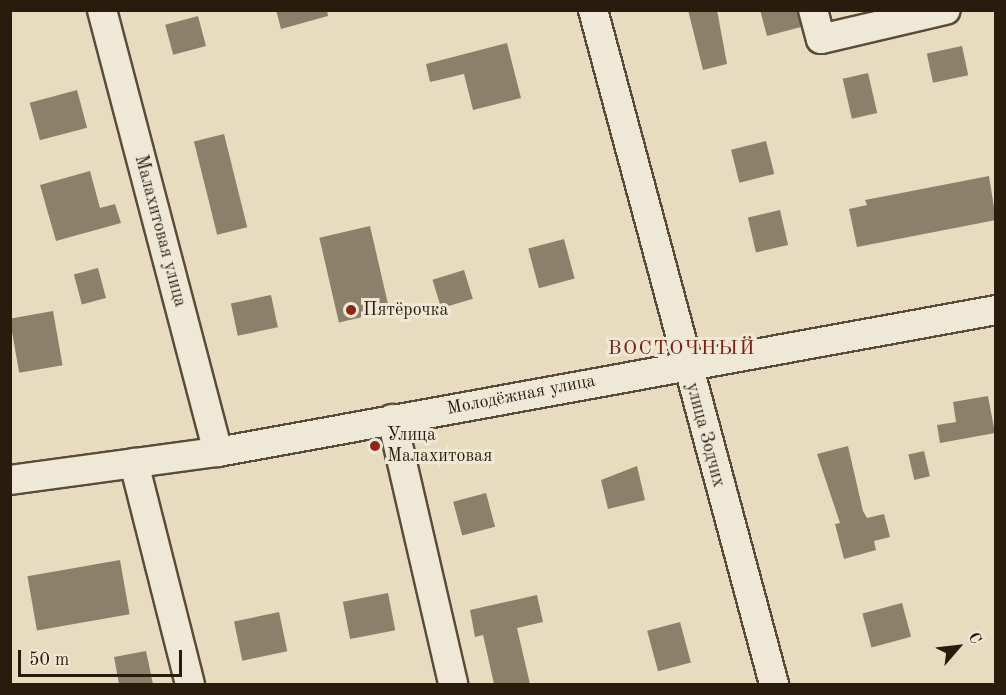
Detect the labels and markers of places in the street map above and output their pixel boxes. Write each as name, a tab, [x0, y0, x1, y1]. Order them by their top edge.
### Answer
place label: Пятёрочка	[363, 299, 448, 321]
marker: Пятёрочка	[344, 303, 358, 317]
place label: Улица Малахитовая	[387, 425, 492, 468]
marker: Улица Малахитовая	[368, 439, 382, 453]

